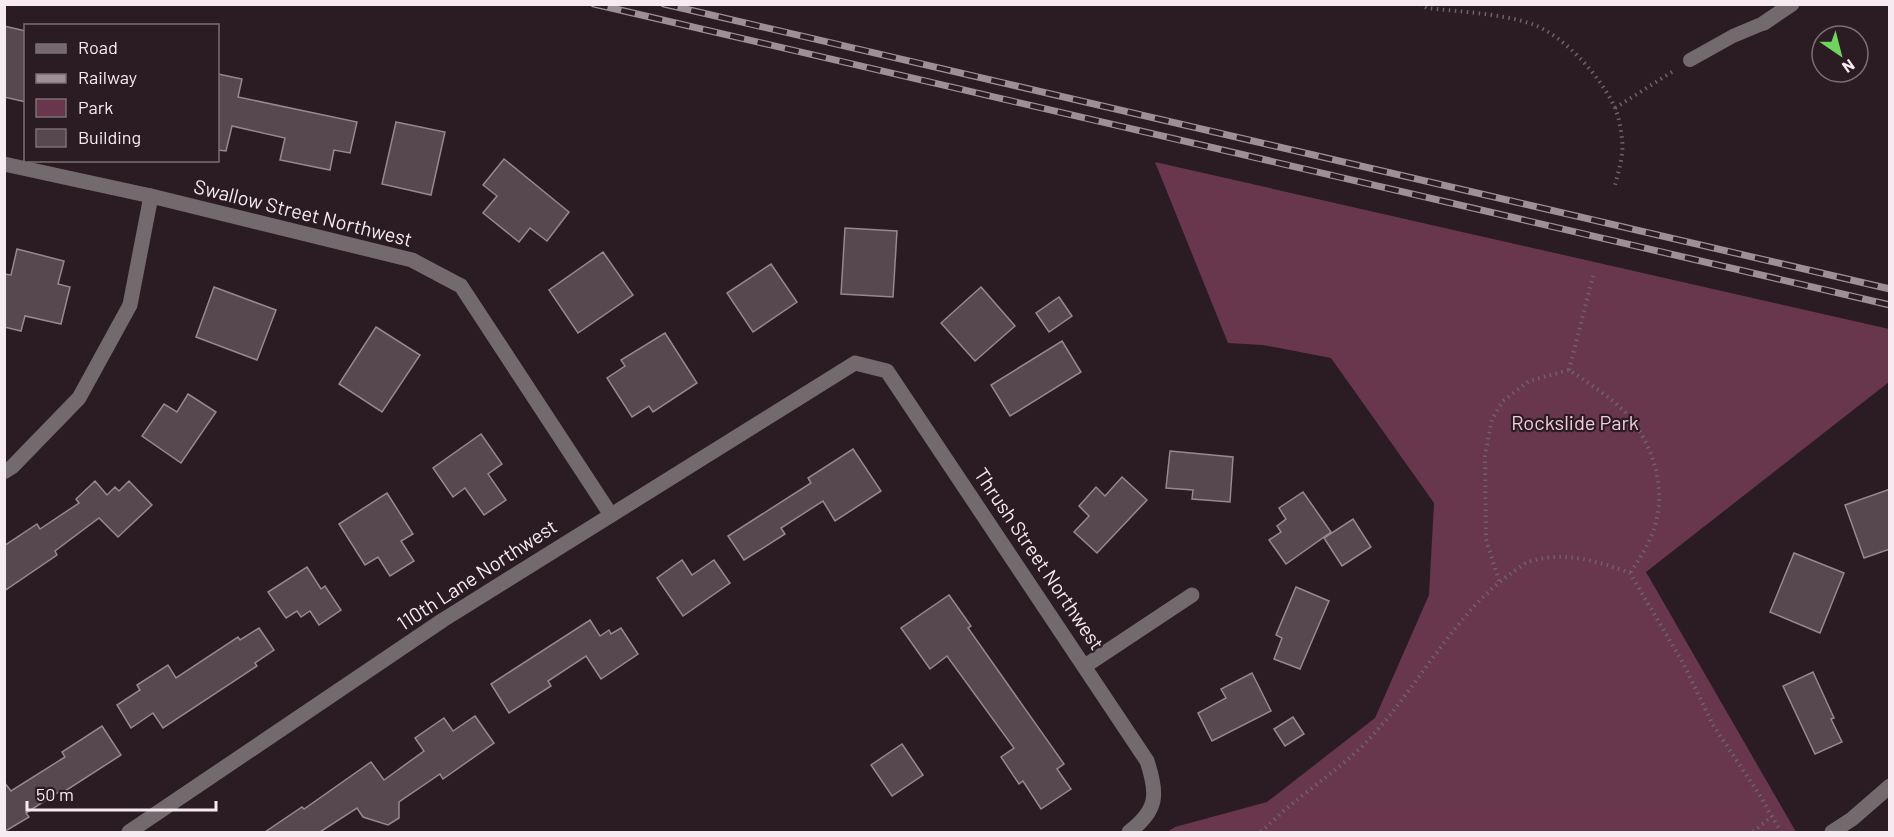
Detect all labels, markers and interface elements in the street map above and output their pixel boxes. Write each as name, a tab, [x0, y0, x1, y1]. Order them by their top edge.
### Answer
legend	[24, 24, 219, 162]
north arrow	[1810, 24, 1870, 84]
text: Road	[78, 36, 118, 58]
text: N	[1839, 56, 1859, 78]
text: Railway	[78, 66, 137, 88]
text: Park	[78, 96, 113, 118]
text: Building	[78, 126, 141, 148]
street label: Swallow Street Northwest	[192, 173, 415, 251]
park label: Rockslide Park	[1511, 410, 1639, 434]
street label: Thrush Street Northwest	[970, 463, 1110, 654]
street label: 110th Lane Northwest	[392, 514, 561, 635]
scale bar	[27, 774, 216, 812]
text: 50 m	[36, 783, 74, 805]

